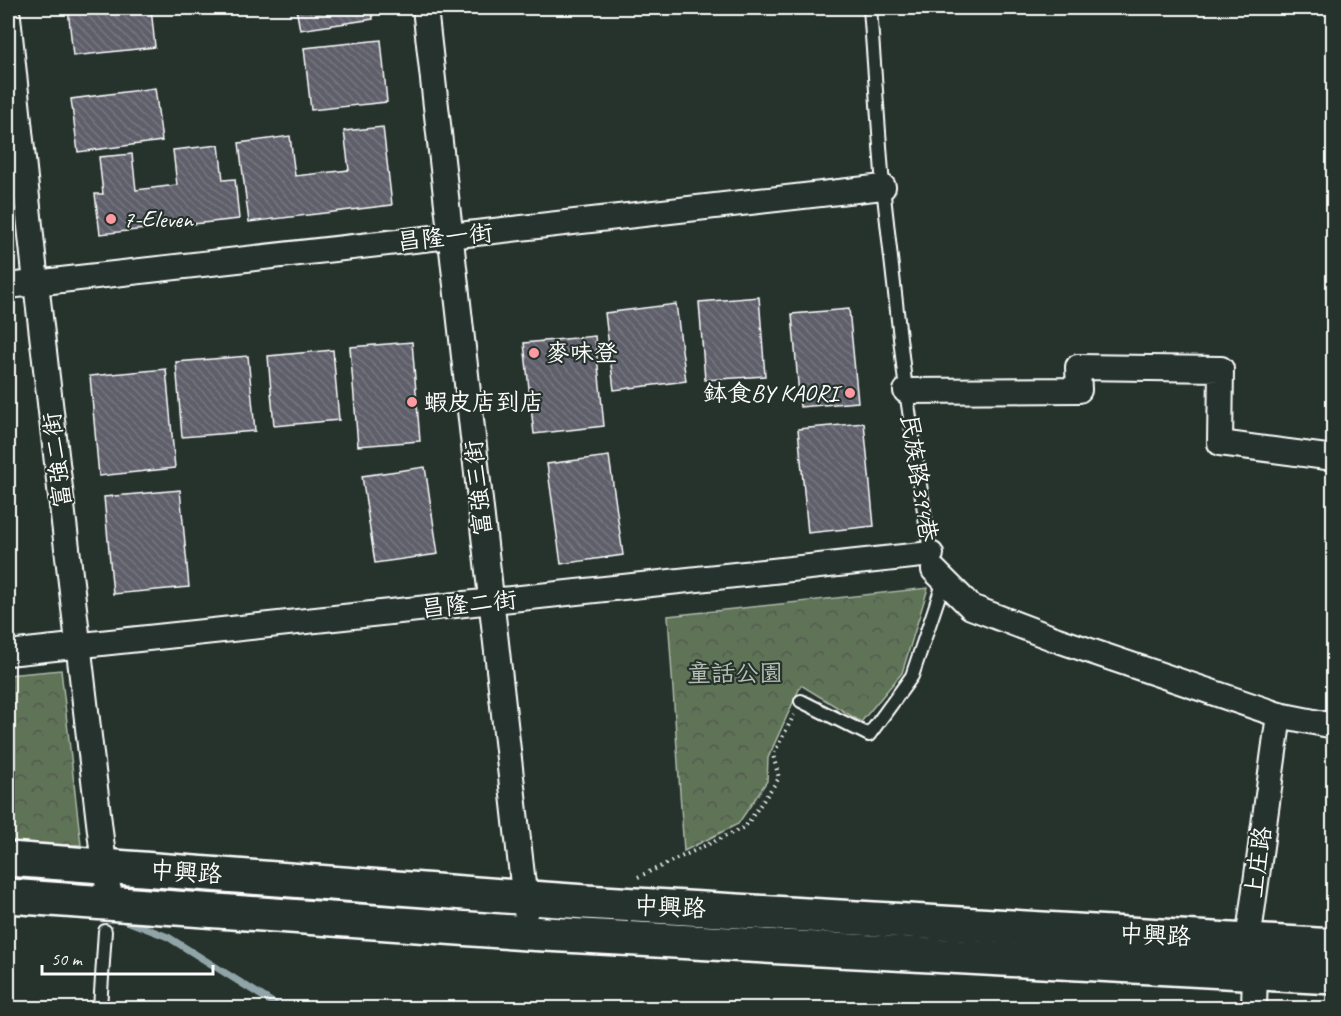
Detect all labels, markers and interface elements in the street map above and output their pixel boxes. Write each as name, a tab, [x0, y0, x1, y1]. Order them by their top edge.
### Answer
place label: 7-Eleven	[123, 204, 194, 234]
marker: 7-Eleven	[104, 212, 118, 226]
street label: 昌隆一街	[396, 217, 494, 257]
place label: 麥味登	[546, 338, 618, 368]
marker: 麥味登	[527, 346, 541, 360]
place label: 鉢食BY KAORI	[703, 378, 842, 408]
marker: 鉢食BY KAORI	[843, 386, 857, 400]
place label: 蝦皮店到店	[424, 387, 544, 417]
marker: 蝦皮店到店	[405, 395, 419, 409]
street label: 富強二街	[36, 411, 78, 509]
street label: 民族路394巷	[894, 412, 944, 544]
street label: 富強三街	[458, 439, 498, 537]
street label: 昌隆二街	[420, 584, 518, 624]
park label: 童話公園	[687, 658, 783, 688]
street label: 上庄路	[1238, 824, 1278, 900]
street label: 中興路	[149, 855, 223, 889]
street label: 中興路	[633, 890, 707, 924]
street label: 中興路	[1118, 918, 1192, 952]
scale bar	[42, 938, 213, 976]
text: 50 m	[51, 948, 84, 970]

